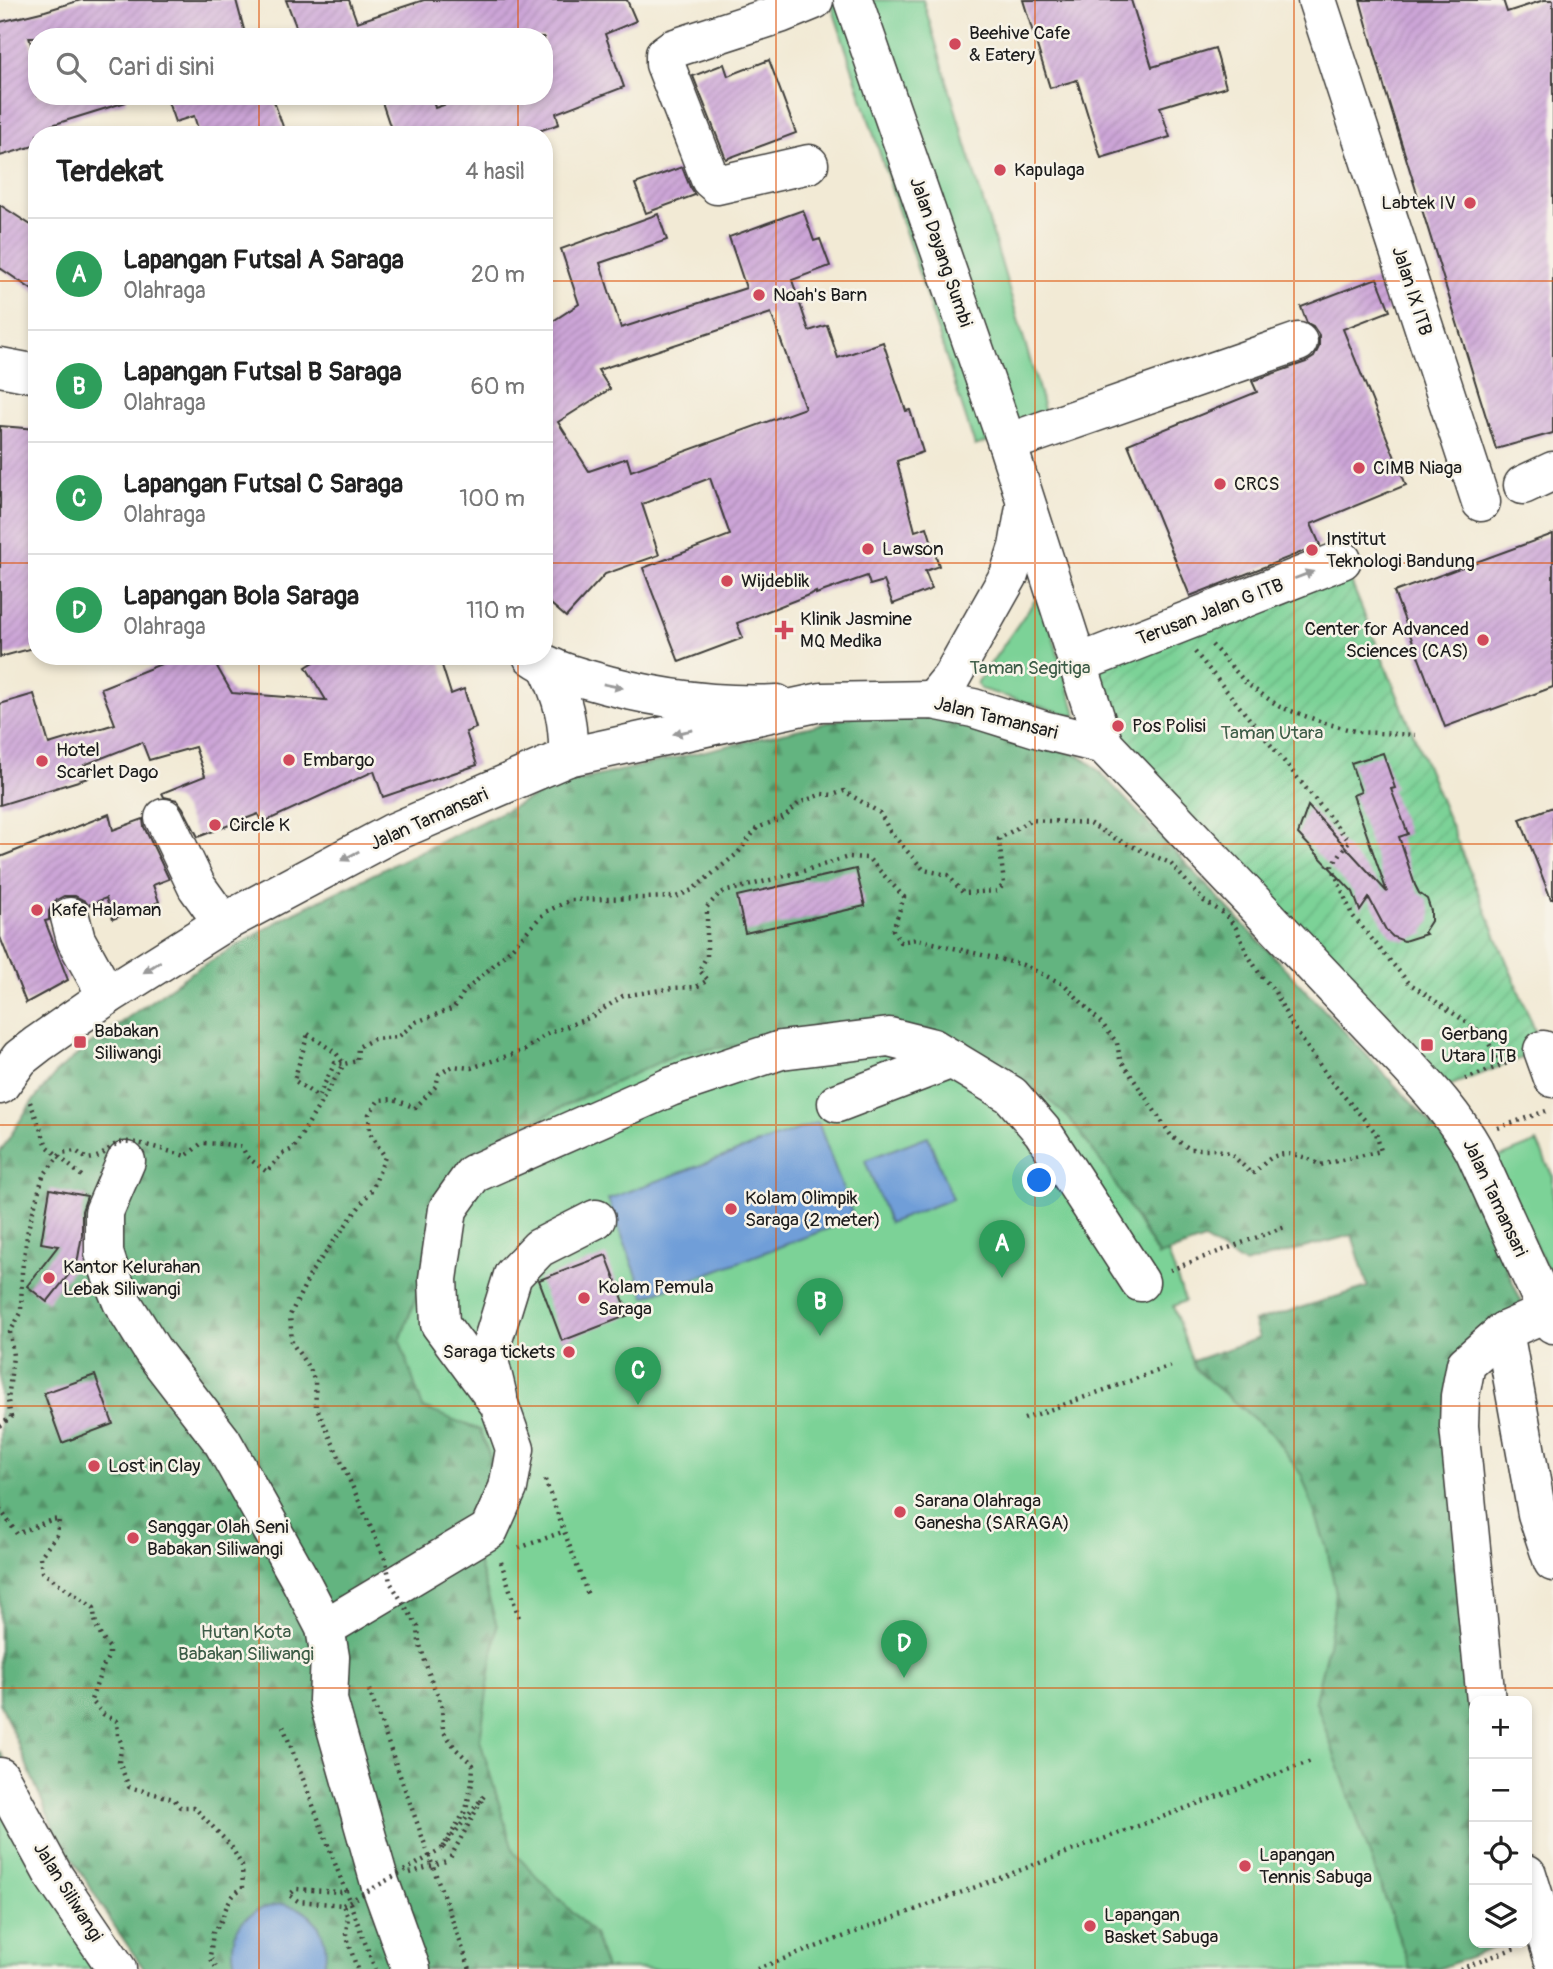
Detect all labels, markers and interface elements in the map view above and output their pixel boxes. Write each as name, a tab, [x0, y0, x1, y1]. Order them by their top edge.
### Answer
place label: Beehive Cafe & Eatery	[969, 21, 1071, 67]
search box	[28, 28, 553, 105]
marker: Beehive Cafe & Eatery	[947, 36, 963, 52]
icon: search	[52, 48, 90, 86]
text: Cari di sini	[108, 51, 214, 83]
text: Terdekat	[56, 153, 163, 190]
text: 4 hasil	[465, 157, 525, 186]
place label: Kapulaga	[1014, 158, 1085, 182]
marker: Kapulaga	[992, 162, 1008, 178]
street label: Jalan Dayang Sumbi	[904, 174, 978, 330]
place label: Labtek IV	[1381, 191, 1456, 215]
marker: Labtek IV	[1462, 195, 1478, 211]
street label: Jalan IX ITB	[1386, 243, 1438, 339]
text: Lapangan Futsal A Saraga	[123, 244, 404, 276]
text: A	[72, 260, 86, 289]
text: 20 m	[471, 260, 525, 289]
text: Olahraga	[123, 276, 206, 305]
place label: Noah's Barn	[773, 283, 867, 307]
marker: Noah's Barn	[751, 287, 767, 303]
text: Lapangan Futsal B Saraga	[123, 356, 402, 388]
text: B	[72, 372, 86, 401]
text: 60 m	[470, 372, 525, 401]
text: Olahraga	[123, 388, 206, 417]
place label: CIMB Niaga	[1373, 456, 1462, 480]
marker: CIMB Niaga	[1351, 460, 1367, 476]
text: Lapangan Futsal C Saraga	[123, 468, 403, 500]
place label: CRCS	[1234, 472, 1280, 496]
marker: CRCS	[1212, 476, 1228, 492]
text: C	[72, 484, 86, 513]
text: 100 m	[459, 484, 525, 513]
text: Olahraga	[123, 500, 206, 529]
place label: Institut Teknologi Bandung	[1326, 527, 1475, 573]
place label: Lawson	[882, 537, 944, 561]
marker: Lawson	[860, 541, 876, 557]
marker: Institut Teknologi Bandung	[1304, 542, 1320, 558]
place label: Wijdeblik	[741, 569, 809, 593]
one-way arrow	[1294, 569, 1315, 580]
marker: Wijdeblik	[719, 573, 735, 589]
street label: Terusan Jalan G ITB	[1133, 573, 1287, 651]
text: Lapangan Bola Saraga	[123, 580, 359, 612]
text: D	[72, 596, 86, 625]
text: 110 m	[466, 596, 525, 625]
place label: Klinik Jasmine MQ Medika	[800, 607, 913, 653]
text: Olahraga	[123, 612, 206, 641]
place label: Center for Advanced Sciences (CAS)	[1305, 617, 1469, 663]
marker: Klinik Jasmine MQ Medika	[774, 620, 794, 640]
marker: Center for Advanced Sciences (CAS)	[1475, 632, 1491, 648]
park label: Taman Segitiga	[969, 656, 1091, 680]
one-way arrow	[602, 681, 624, 692]
street label: Jalan Tamansari	[932, 691, 1060, 745]
place label: Pos Polisi	[1132, 714, 1206, 738]
marker: Pos Polisi	[1110, 718, 1126, 734]
park label: Taman Utara	[1221, 721, 1324, 745]
one-way arrow	[672, 727, 694, 738]
place label: Hotel Scarlet Dago	[56, 738, 159, 784]
place label: Embargo	[303, 748, 374, 772]
marker: Embargo	[281, 752, 297, 768]
marker: Hotel Scarlet Dago	[34, 753, 50, 769]
street label: Jalan Tamansari	[366, 782, 492, 856]
place label: Circle K	[229, 813, 290, 837]
marker: Circle K	[207, 817, 223, 833]
one-way arrow	[340, 850, 360, 861]
place label: Kafe Halaman	[51, 898, 161, 922]
marker: Kafe Halaman	[29, 902, 45, 918]
one-way arrow	[142, 960, 161, 973]
place label: Babakan Siliwangi	[94, 1019, 161, 1065]
place label: Gerbang Utara ITB	[1441, 1022, 1516, 1068]
marker: Babakan Siliwangi	[72, 1034, 88, 1050]
marker: Gerbang Utara ITB	[1419, 1037, 1435, 1053]
street label: Jalan Tamansari	[1457, 1135, 1533, 1261]
your location	[1022, 1163, 1056, 1197]
place label: Kolam Olimpik Saraga (2 meter)	[745, 1186, 881, 1232]
marker: Kolam Olimpik Saraga (2 meter)	[723, 1201, 739, 1217]
pin: A	[979, 1220, 1025, 1278]
place label: Kantor Kelurahan Lebak Siliwangi	[63, 1255, 201, 1301]
marker: Kantor Kelurahan Lebak Siliwangi	[41, 1270, 57, 1286]
place label: Kolam Pemula Saraga	[598, 1275, 714, 1321]
pin: B	[797, 1278, 843, 1336]
marker: Kolam Pemula Saraga	[576, 1290, 592, 1306]
place label: Saraga tickets	[443, 1340, 555, 1364]
marker: Saraga tickets	[561, 1344, 577, 1360]
pin: C	[615, 1347, 661, 1405]
place label: Lost in Clay	[108, 1454, 200, 1478]
marker: Lost in Clay	[86, 1458, 102, 1474]
place label: Sarana Olahraga Ganesha (SARAGA)	[914, 1489, 1070, 1535]
marker: Sarana Olahraga Ganesha (SARAGA)	[892, 1504, 908, 1520]
place label: Sanggar Olah Seni Babakan Siliwangi	[147, 1515, 289, 1561]
marker: Sanggar Olah Seni Babakan Siliwangi	[125, 1530, 141, 1546]
park label: Hutan Kota Babakan Siliwangi	[178, 1620, 314, 1666]
pin: D	[881, 1620, 927, 1678]
map controls	[1469, 1696, 1532, 1948]
button: +	[1469, 1696, 1532, 1759]
button: −	[1469, 1759, 1532, 1822]
button: locate	[1469, 1822, 1532, 1885]
street label: Jalan Siliwangi	[28, 1838, 108, 1946]
place label: Lapangan Tennis Sabuga	[1259, 1843, 1372, 1889]
marker: Lapangan Tennis Sabuga	[1237, 1858, 1253, 1874]
button: layers	[1469, 1885, 1532, 1948]
place label: Lapangan Basket Sabuga	[1104, 1903, 1219, 1949]
marker: Lapangan Basket Sabuga	[1082, 1918, 1098, 1934]

